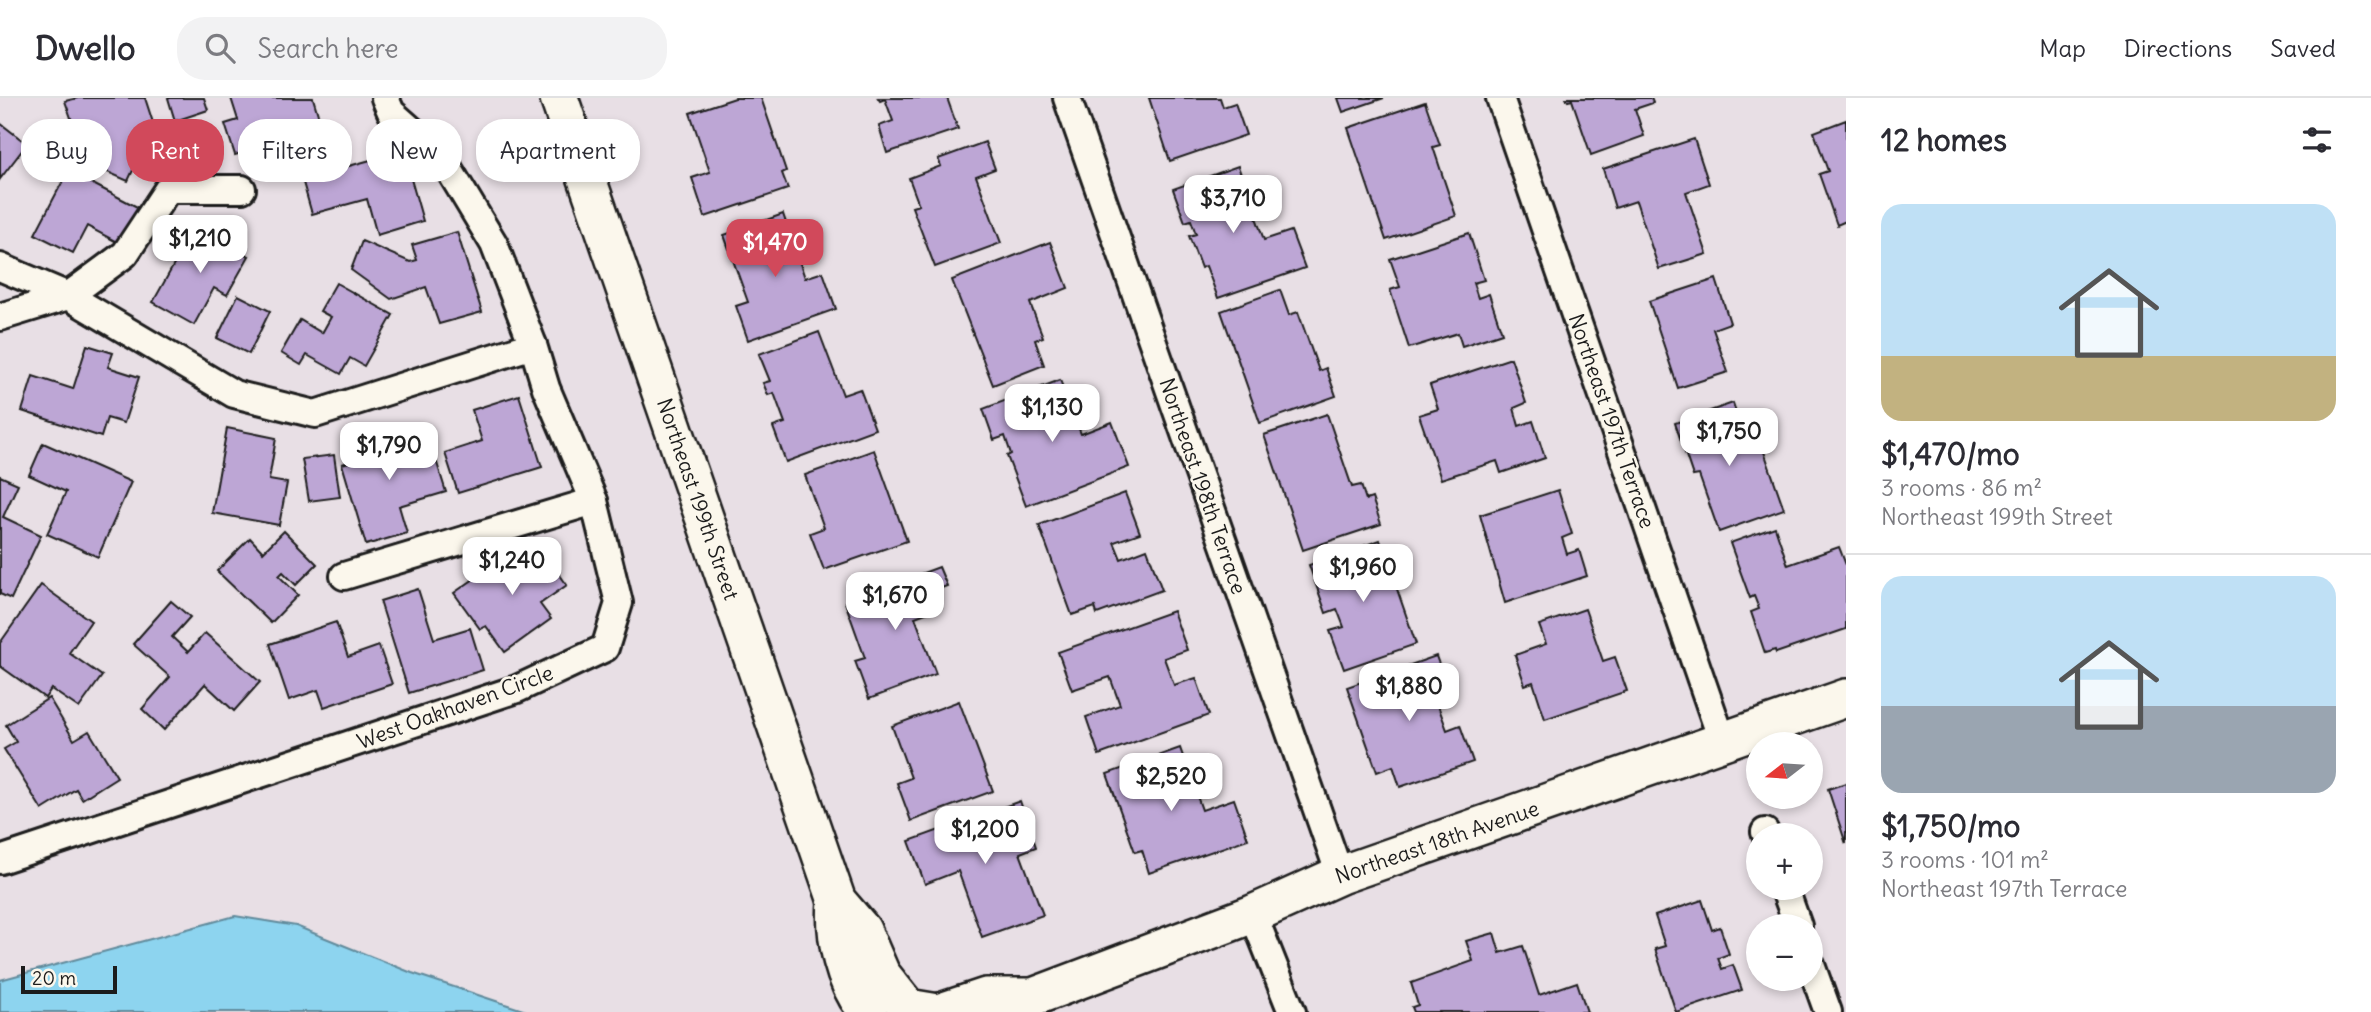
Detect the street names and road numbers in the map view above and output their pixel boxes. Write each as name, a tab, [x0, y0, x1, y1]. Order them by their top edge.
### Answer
street label: Northeast 197th Terrace	[1563, 310, 1661, 532]
street label: Northeast 198th Terrace	[1153, 374, 1253, 598]
street label: Northeast 199th Street	[651, 395, 745, 603]
street label: West Oakhaven Circle	[353, 659, 557, 755]
street label: Northeast 18th Avenue	[1332, 794, 1542, 890]

